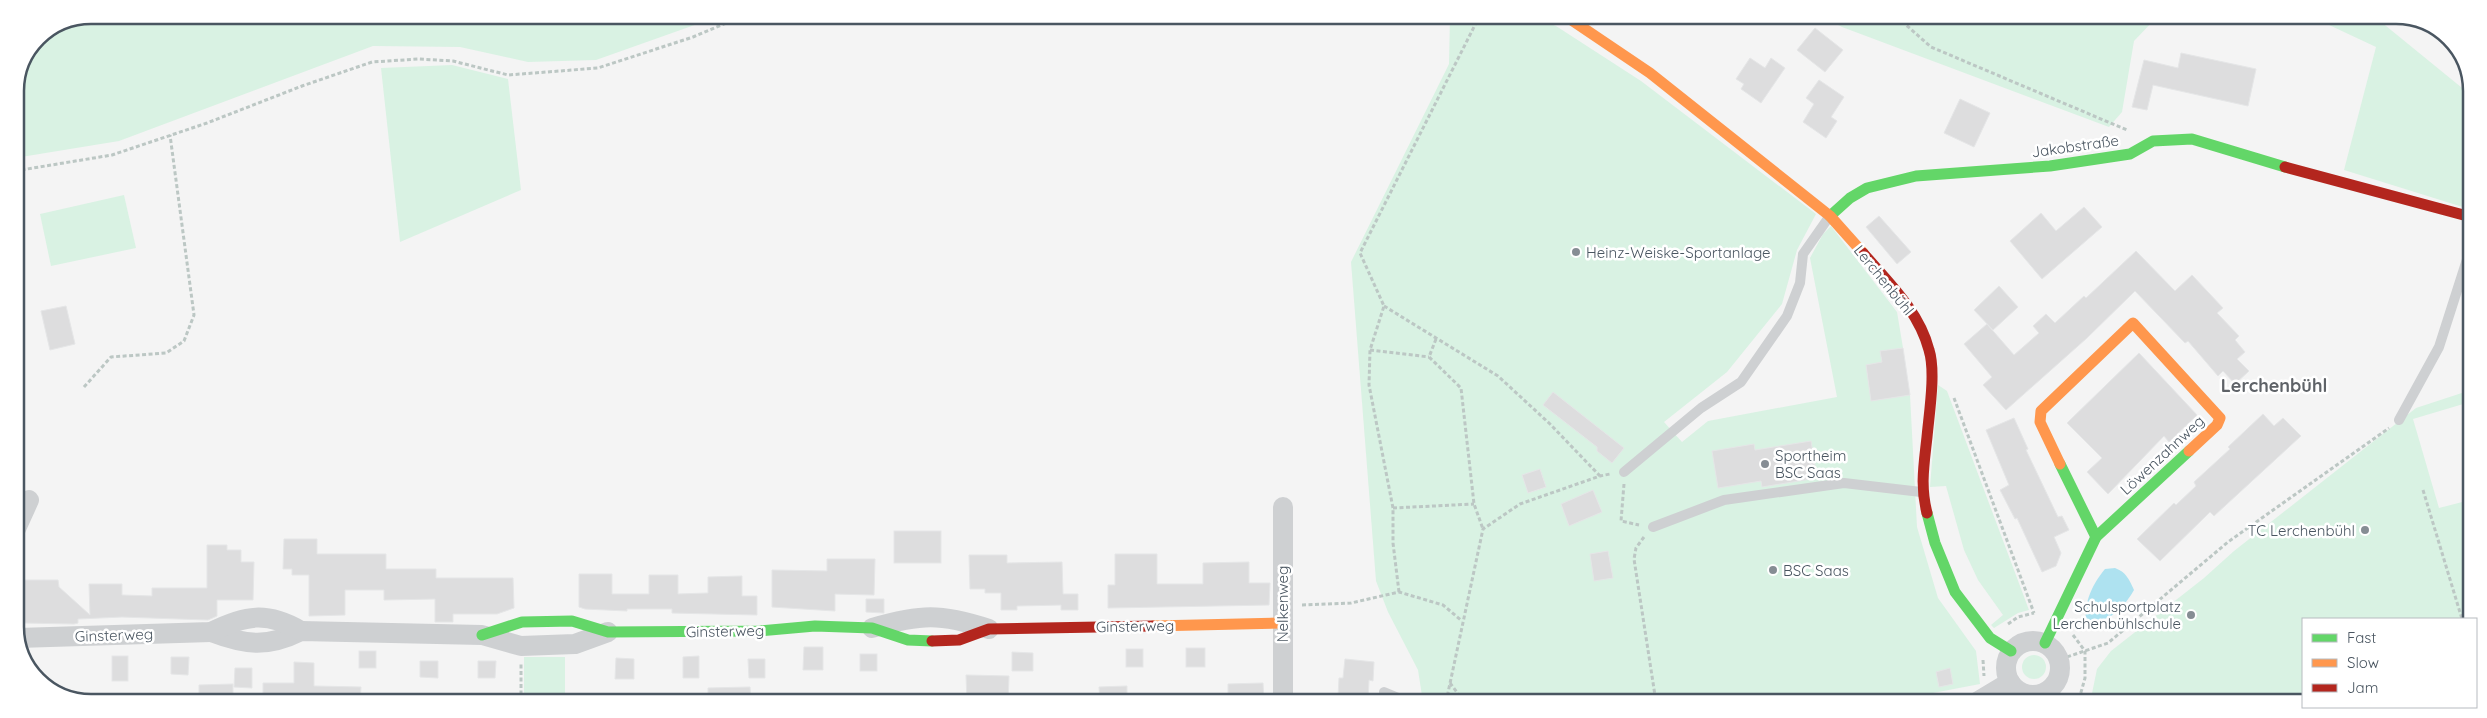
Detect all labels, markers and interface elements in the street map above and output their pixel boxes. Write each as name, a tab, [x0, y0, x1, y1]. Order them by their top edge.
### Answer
street label: Jakobstraße	[2030, 130, 2120, 162]
street label: Lerchenbühl	[1850, 241, 1918, 319]
place label: Heinz-Weiske-Sportanlage	[1586, 243, 1770, 262]
marker: Heinz-Weiske-Sportanlage	[1570, 246, 1582, 258]
district label: Lerchenbühl	[2221, 374, 2327, 397]
street label: Löwenzahnweg	[2116, 411, 2208, 499]
place label: Sportheim BSC Saas	[1775, 446, 1846, 482]
marker: Sportheim BSC Saas	[1759, 458, 1771, 470]
place label: TC Lerchenbühl	[2247, 521, 2355, 540]
marker: TC Lerchenbühl	[2359, 524, 2371, 536]
place label: BSC Saas	[1783, 561, 1849, 580]
marker: BSC Saas	[1767, 564, 1779, 576]
street label: Nelkenweg	[1273, 566, 1292, 642]
place label: Schulsportplatz Lerchenbühlschule	[2052, 597, 2181, 633]
marker: Schulsportplatz Lerchenbühlschule	[2185, 609, 2197, 621]
street label: Ginsterweg	[1096, 616, 1174, 636]
legend	[2302, 618, 2477, 708]
street label: Ginsterweg	[686, 621, 764, 641]
street label: Ginsterweg	[74, 624, 154, 646]
text: Fast	[2347, 628, 2376, 647]
text: Slow	[2347, 653, 2379, 672]
text: Jam	[2347, 678, 2378, 697]

